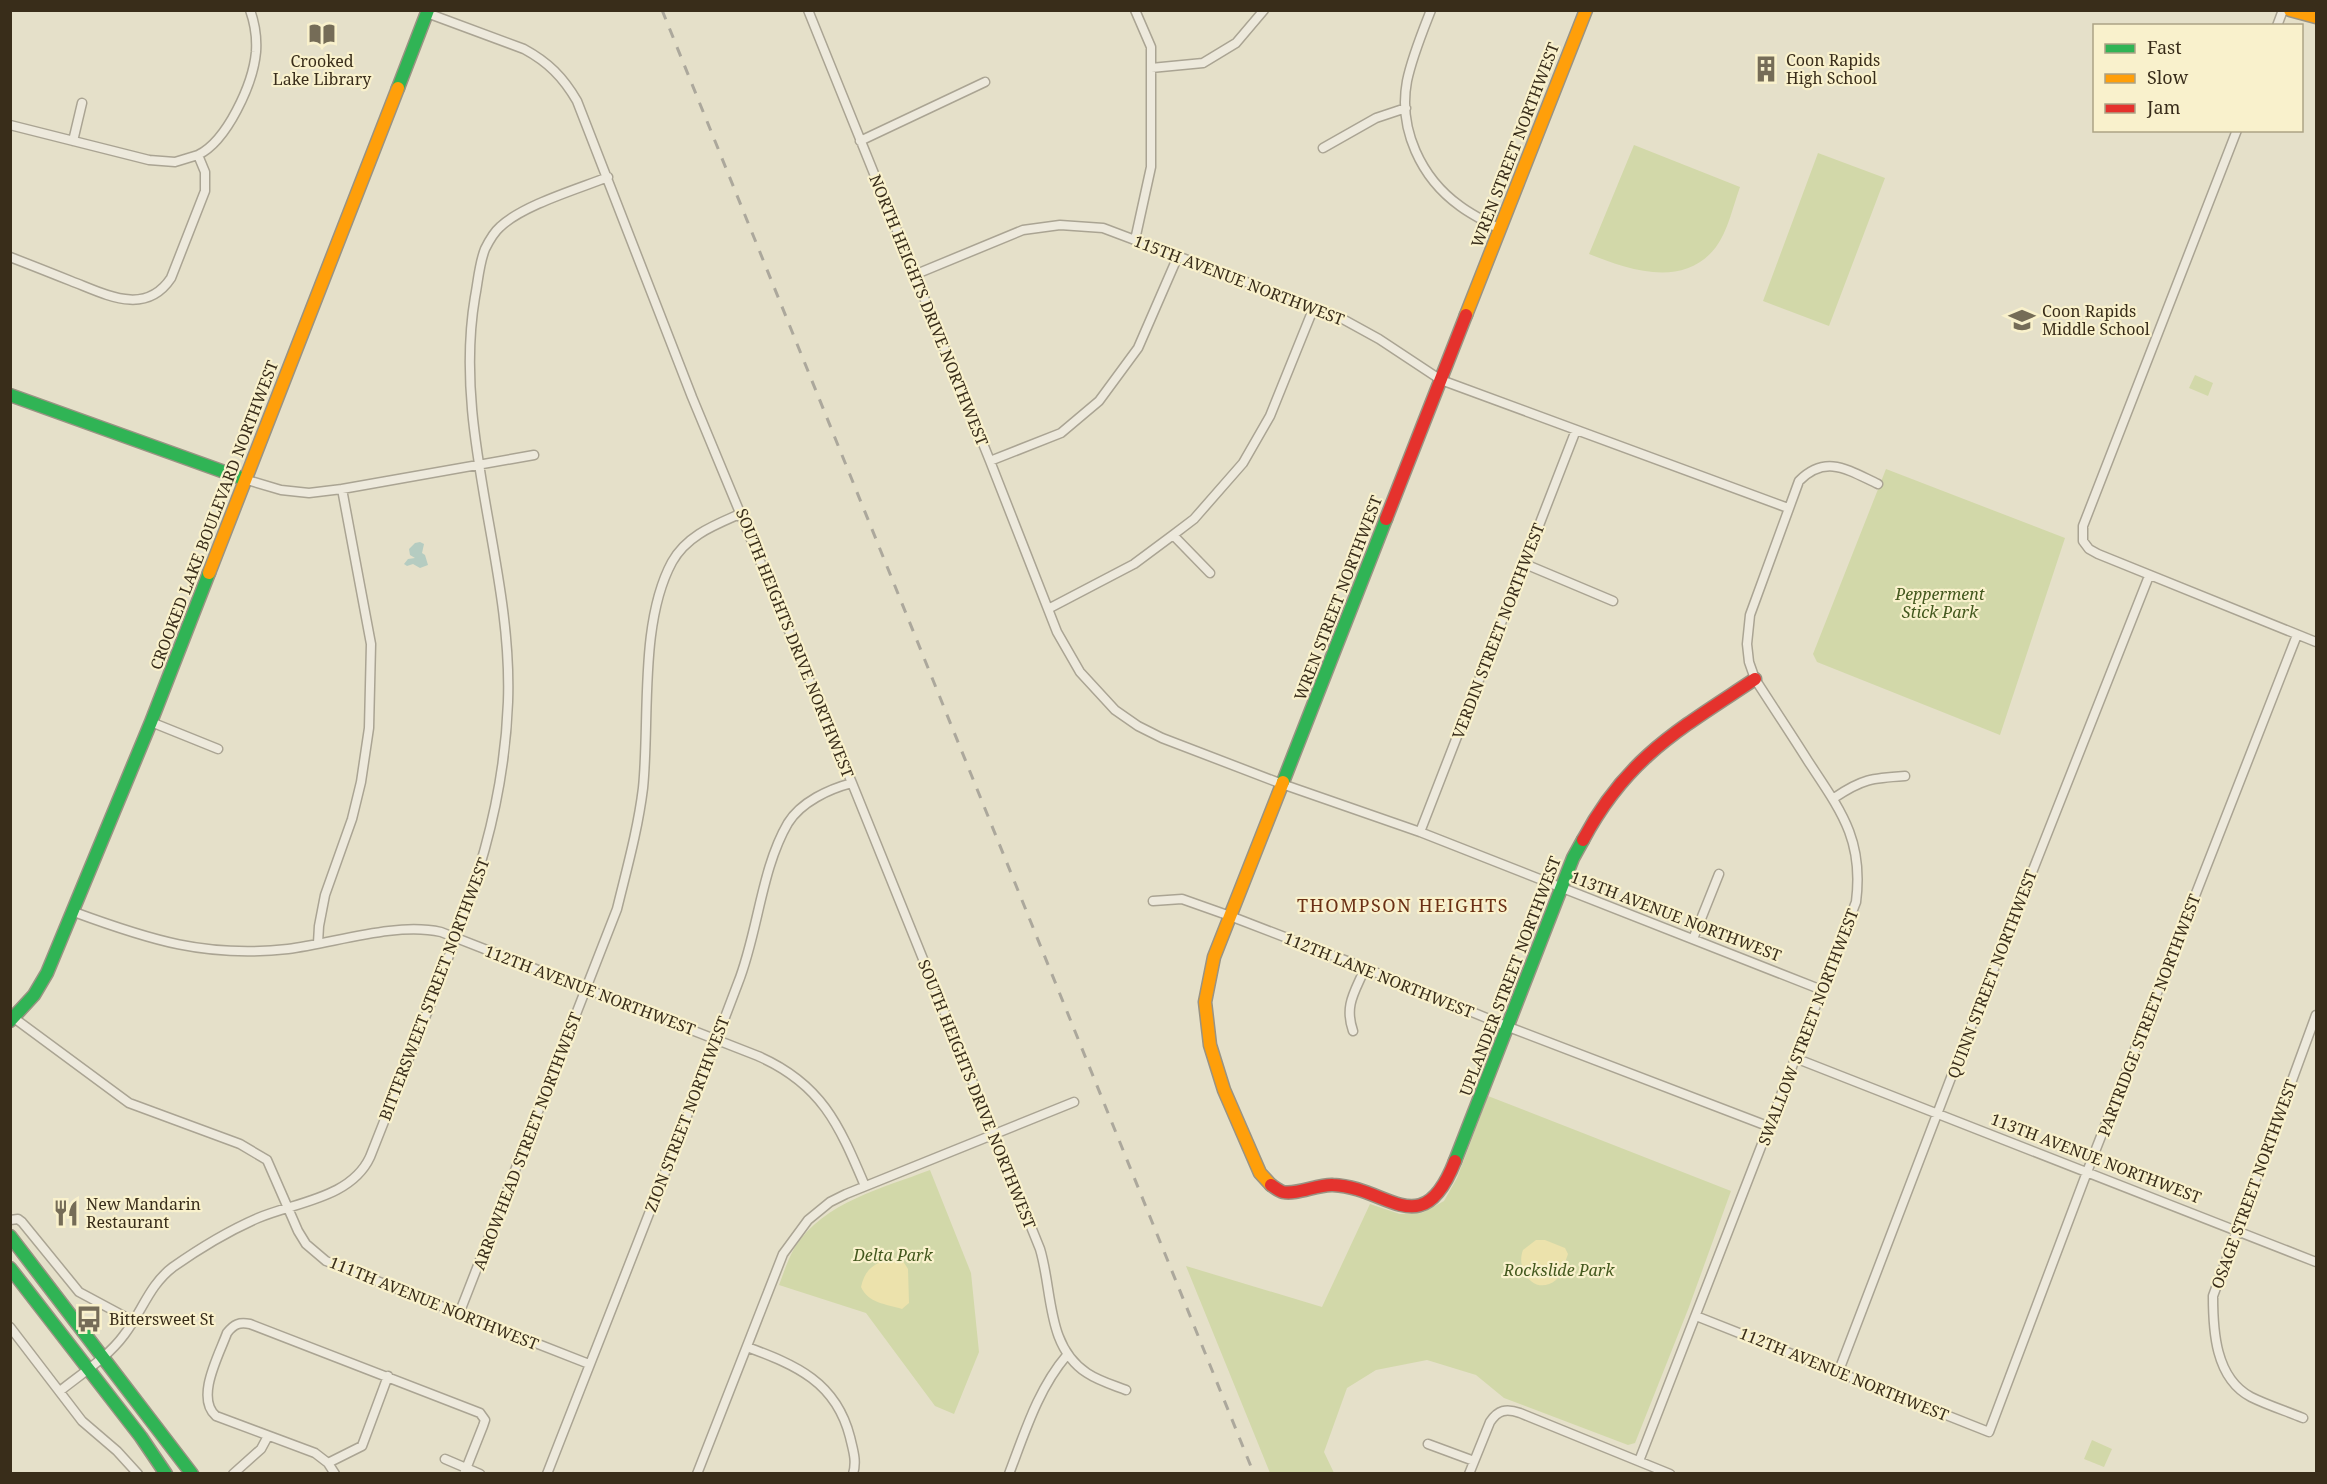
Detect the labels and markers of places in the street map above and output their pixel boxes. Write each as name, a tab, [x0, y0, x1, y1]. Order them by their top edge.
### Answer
library icon: Crooked Lake Library	[307, 19, 337, 49]
place label: Coon Rapids High School	[1786, 49, 1880, 89]
place label: Crooked Lake Library	[273, 50, 372, 90]
building icon: Coon Rapids High School	[1751, 54, 1781, 84]
place label: Coon Rapids Middle School	[2042, 300, 2150, 340]
school or university icon: Coon Rapids Middle School	[2007, 305, 2037, 335]
place label: New Mandarin Restaurant	[86, 1193, 201, 1233]
restaurant icon: New Mandarin Restaurant	[51, 1198, 81, 1228]
bus stop icon: Bittersweet St	[74, 1304, 104, 1334]
place label: Bittersweet St	[109, 1308, 215, 1330]

